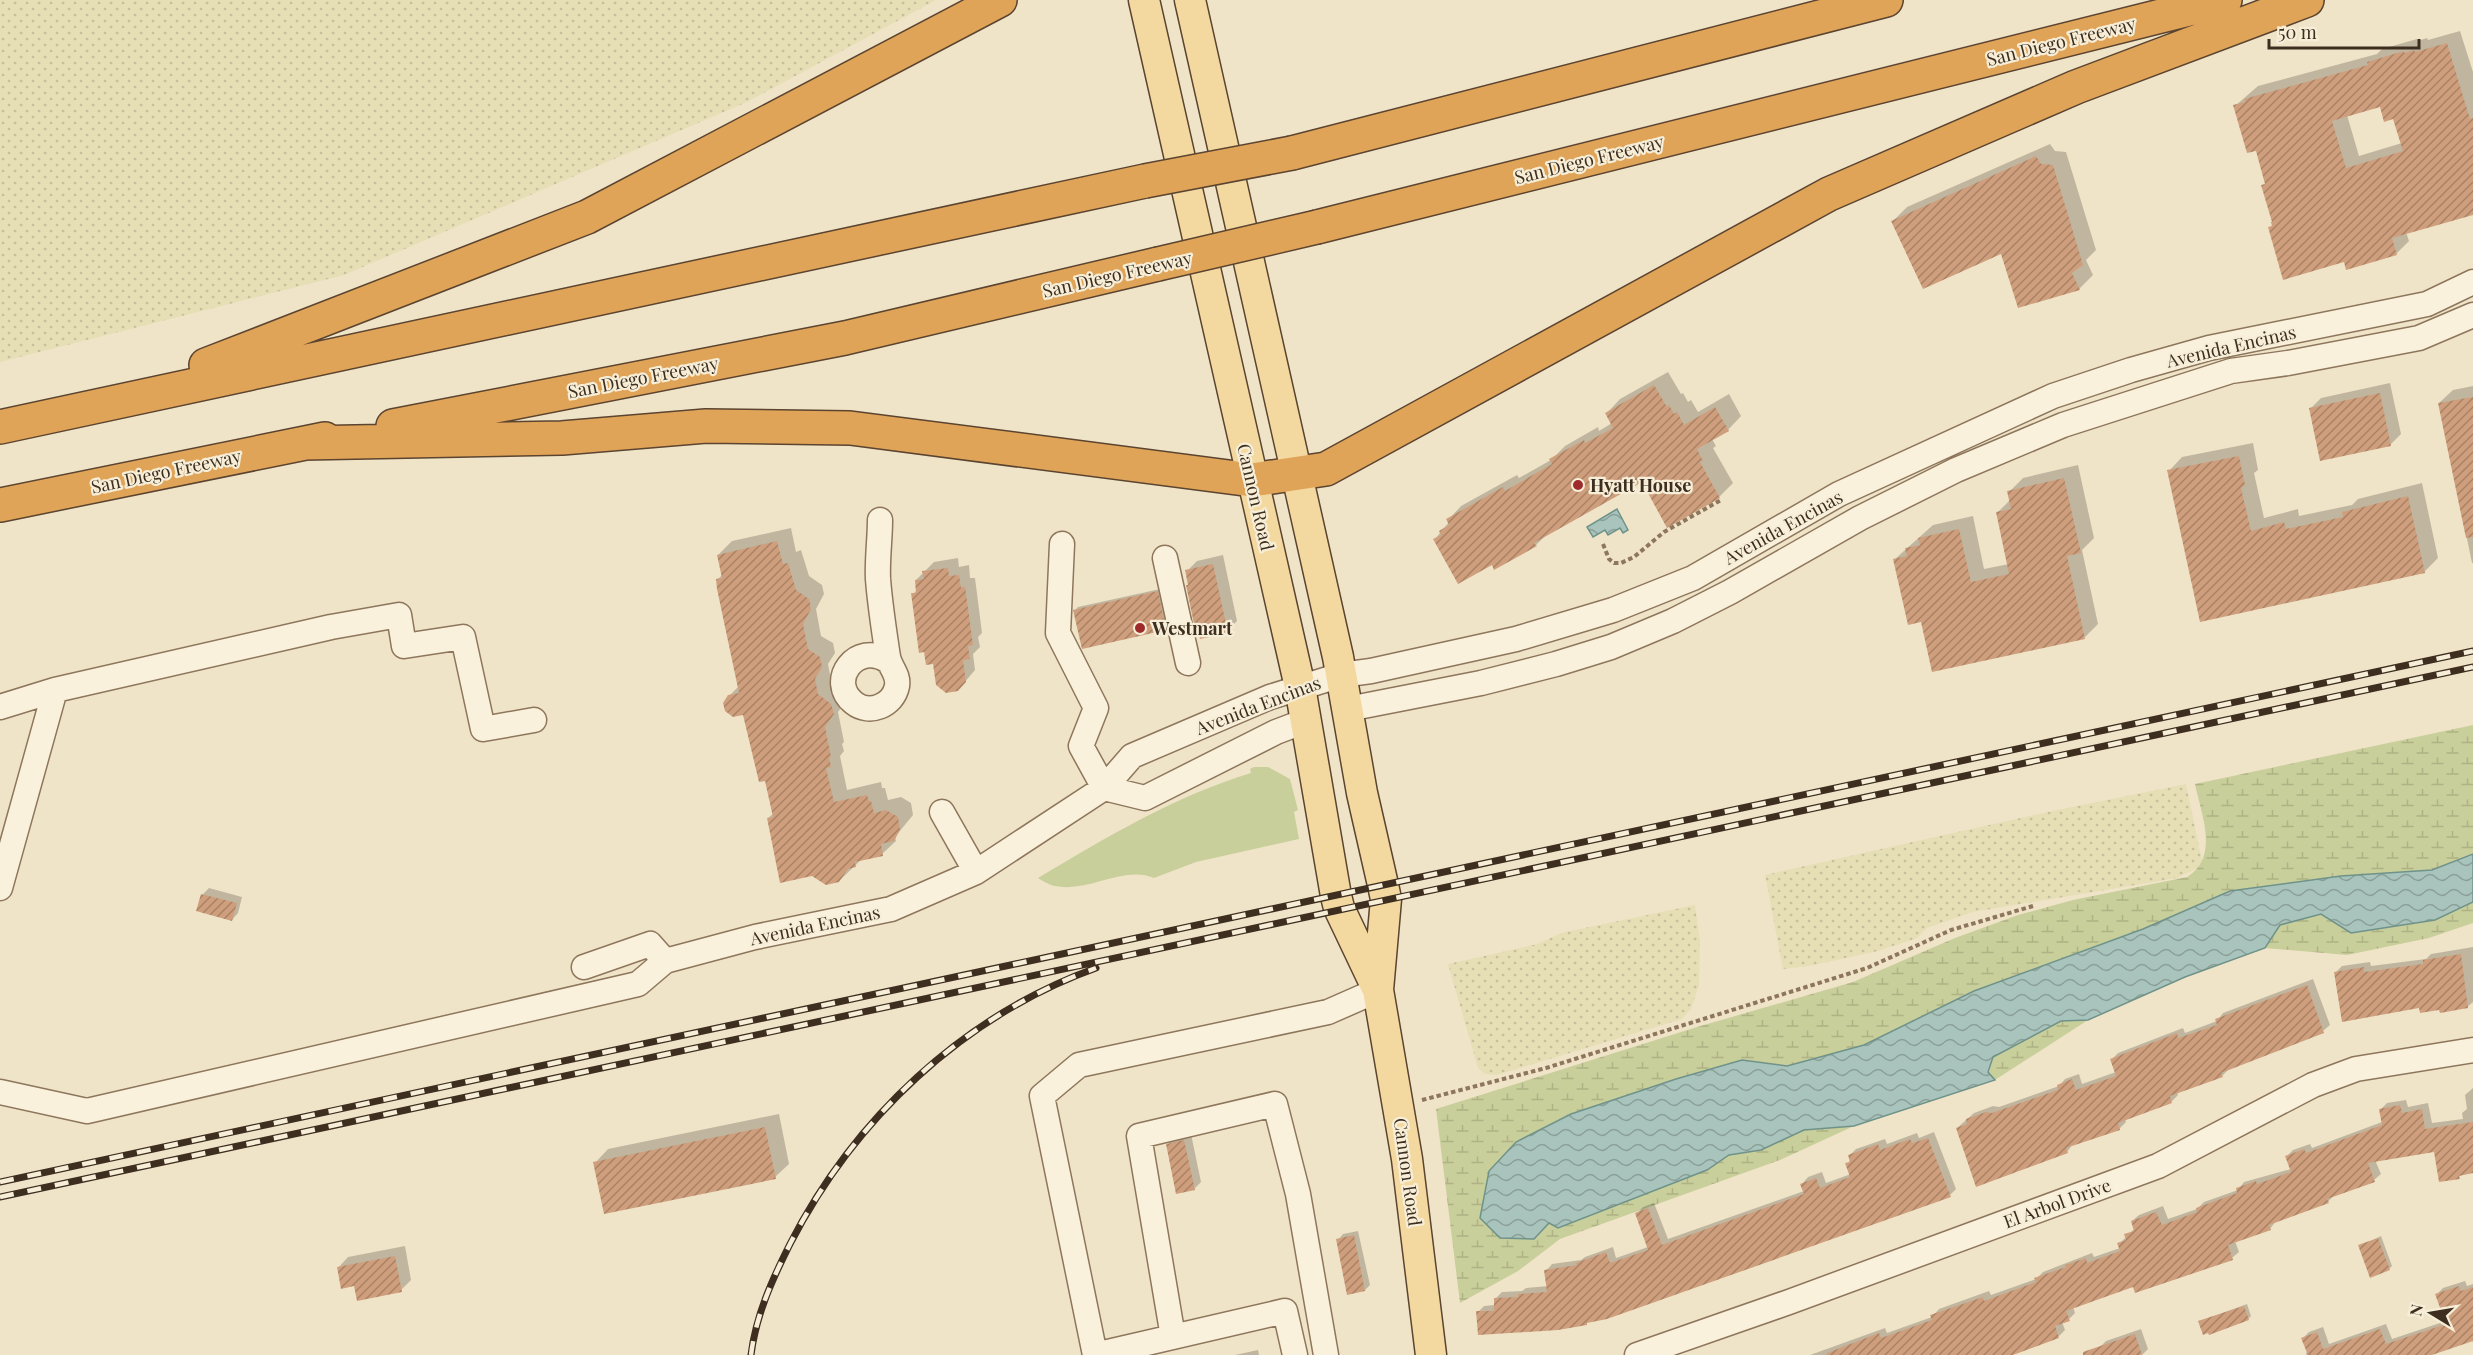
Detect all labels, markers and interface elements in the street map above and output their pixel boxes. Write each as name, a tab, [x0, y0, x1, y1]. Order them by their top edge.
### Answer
street label: San Diego Freeway	[1984, 11, 2138, 71]
scale bar	[2269, 12, 2419, 50]
text: 50 m	[2278, 20, 2317, 44]
street label: San Diego Freeway	[1512, 129, 1666, 189]
street label: San Diego Freeway	[1040, 245, 1194, 303]
street label: Avenida Encinas	[2163, 319, 2298, 373]
street label: San Diego Freeway	[566, 351, 720, 403]
street label: Cannon Road	[1232, 441, 1280, 553]
street label: San Diego Freeway	[89, 443, 243, 499]
place label: Hyatt House	[1590, 473, 1691, 497]
marker: Hyatt House	[1571, 478, 1585, 492]
street label: Avenida Encinas	[1718, 484, 1847, 570]
place label: Westmart	[1151, 616, 1233, 640]
marker: Westmart	[1133, 621, 1147, 635]
street label: Avenida Encinas	[1191, 670, 1324, 740]
street label: Avenida Encinas	[747, 900, 882, 951]
street label: Cannon Road	[1389, 1116, 1428, 1228]
street label: El Arbol Drive	[2000, 1172, 2114, 1234]
north arrow	[2401, 1283, 2461, 1343]
text: N	[2404, 1302, 2427, 1318]

